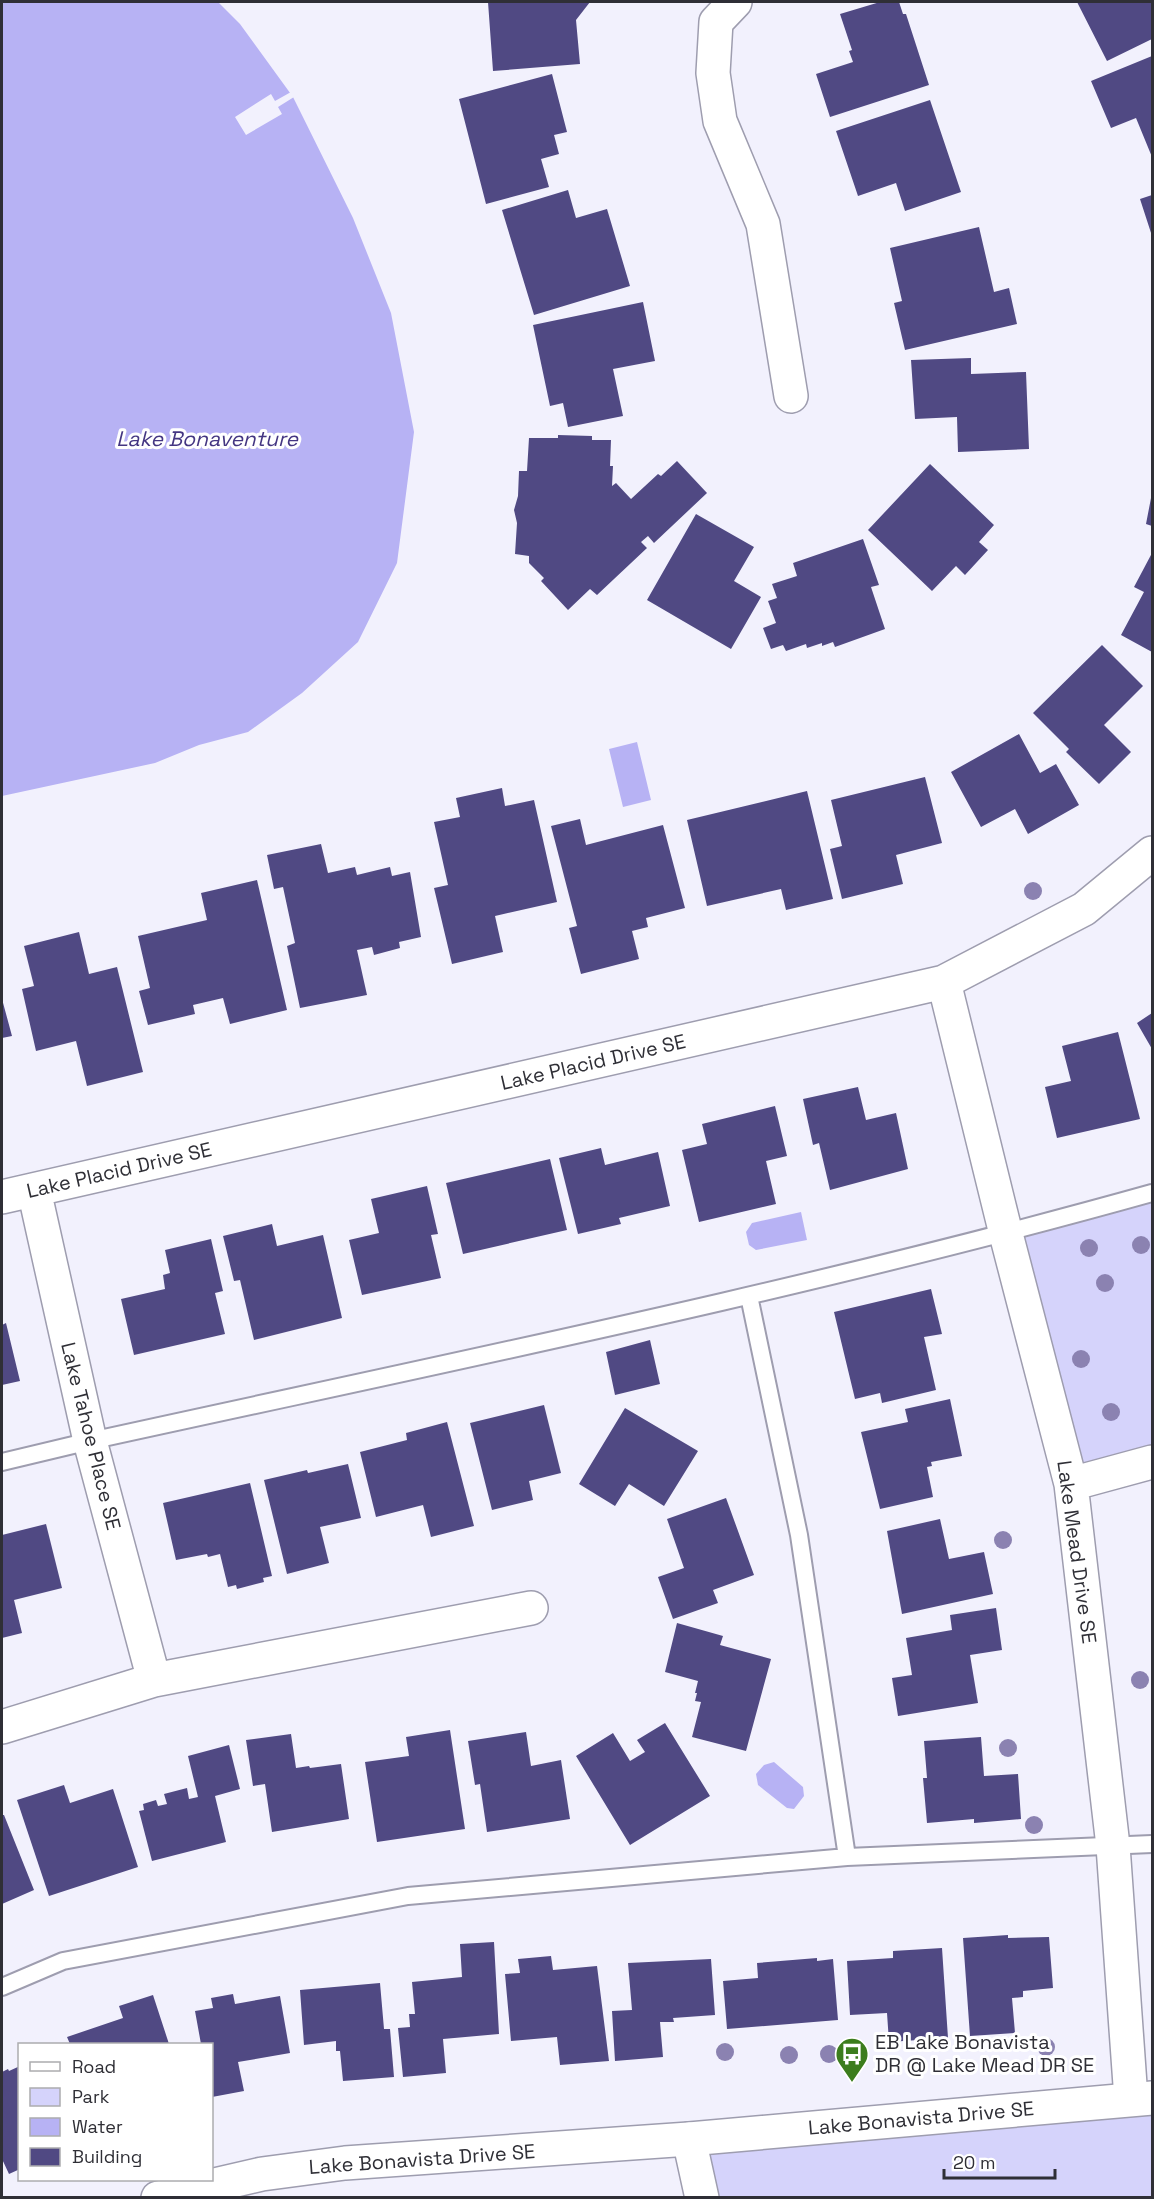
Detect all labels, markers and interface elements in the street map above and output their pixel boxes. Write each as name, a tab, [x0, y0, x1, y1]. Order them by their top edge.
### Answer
water label: Lake Bonaventure	[116, 425, 299, 452]
street label: Lake Placid Drive SE	[498, 1028, 688, 1096]
street label: Lake Placid Drive SE	[24, 1136, 214, 1204]
street label: Lake Tahoe Place SE	[55, 1339, 127, 1533]
street label: Lake Mead Drive SE	[1051, 1459, 1103, 1645]
place label: EB Lake Bonavista DR @ Lake Mead DR SE	[875, 2029, 1094, 2078]
bus stop icon: EB Lake Bonavista DR @ Lake Mead DR SE	[834, 2036, 870, 2083]
legend	[18, 2043, 213, 2181]
text: Road	[72, 2055, 116, 2078]
text: Park	[72, 2085, 110, 2108]
street label: Lake Bonavista Drive SE	[807, 2095, 1035, 2141]
text: Water	[72, 2115, 123, 2138]
street label: Lake Bonavista Drive SE	[308, 2138, 536, 2180]
scale bar	[944, 2142, 1055, 2180]
text: Building	[72, 2145, 142, 2168]
text: 20 m	[953, 2151, 996, 2174]

